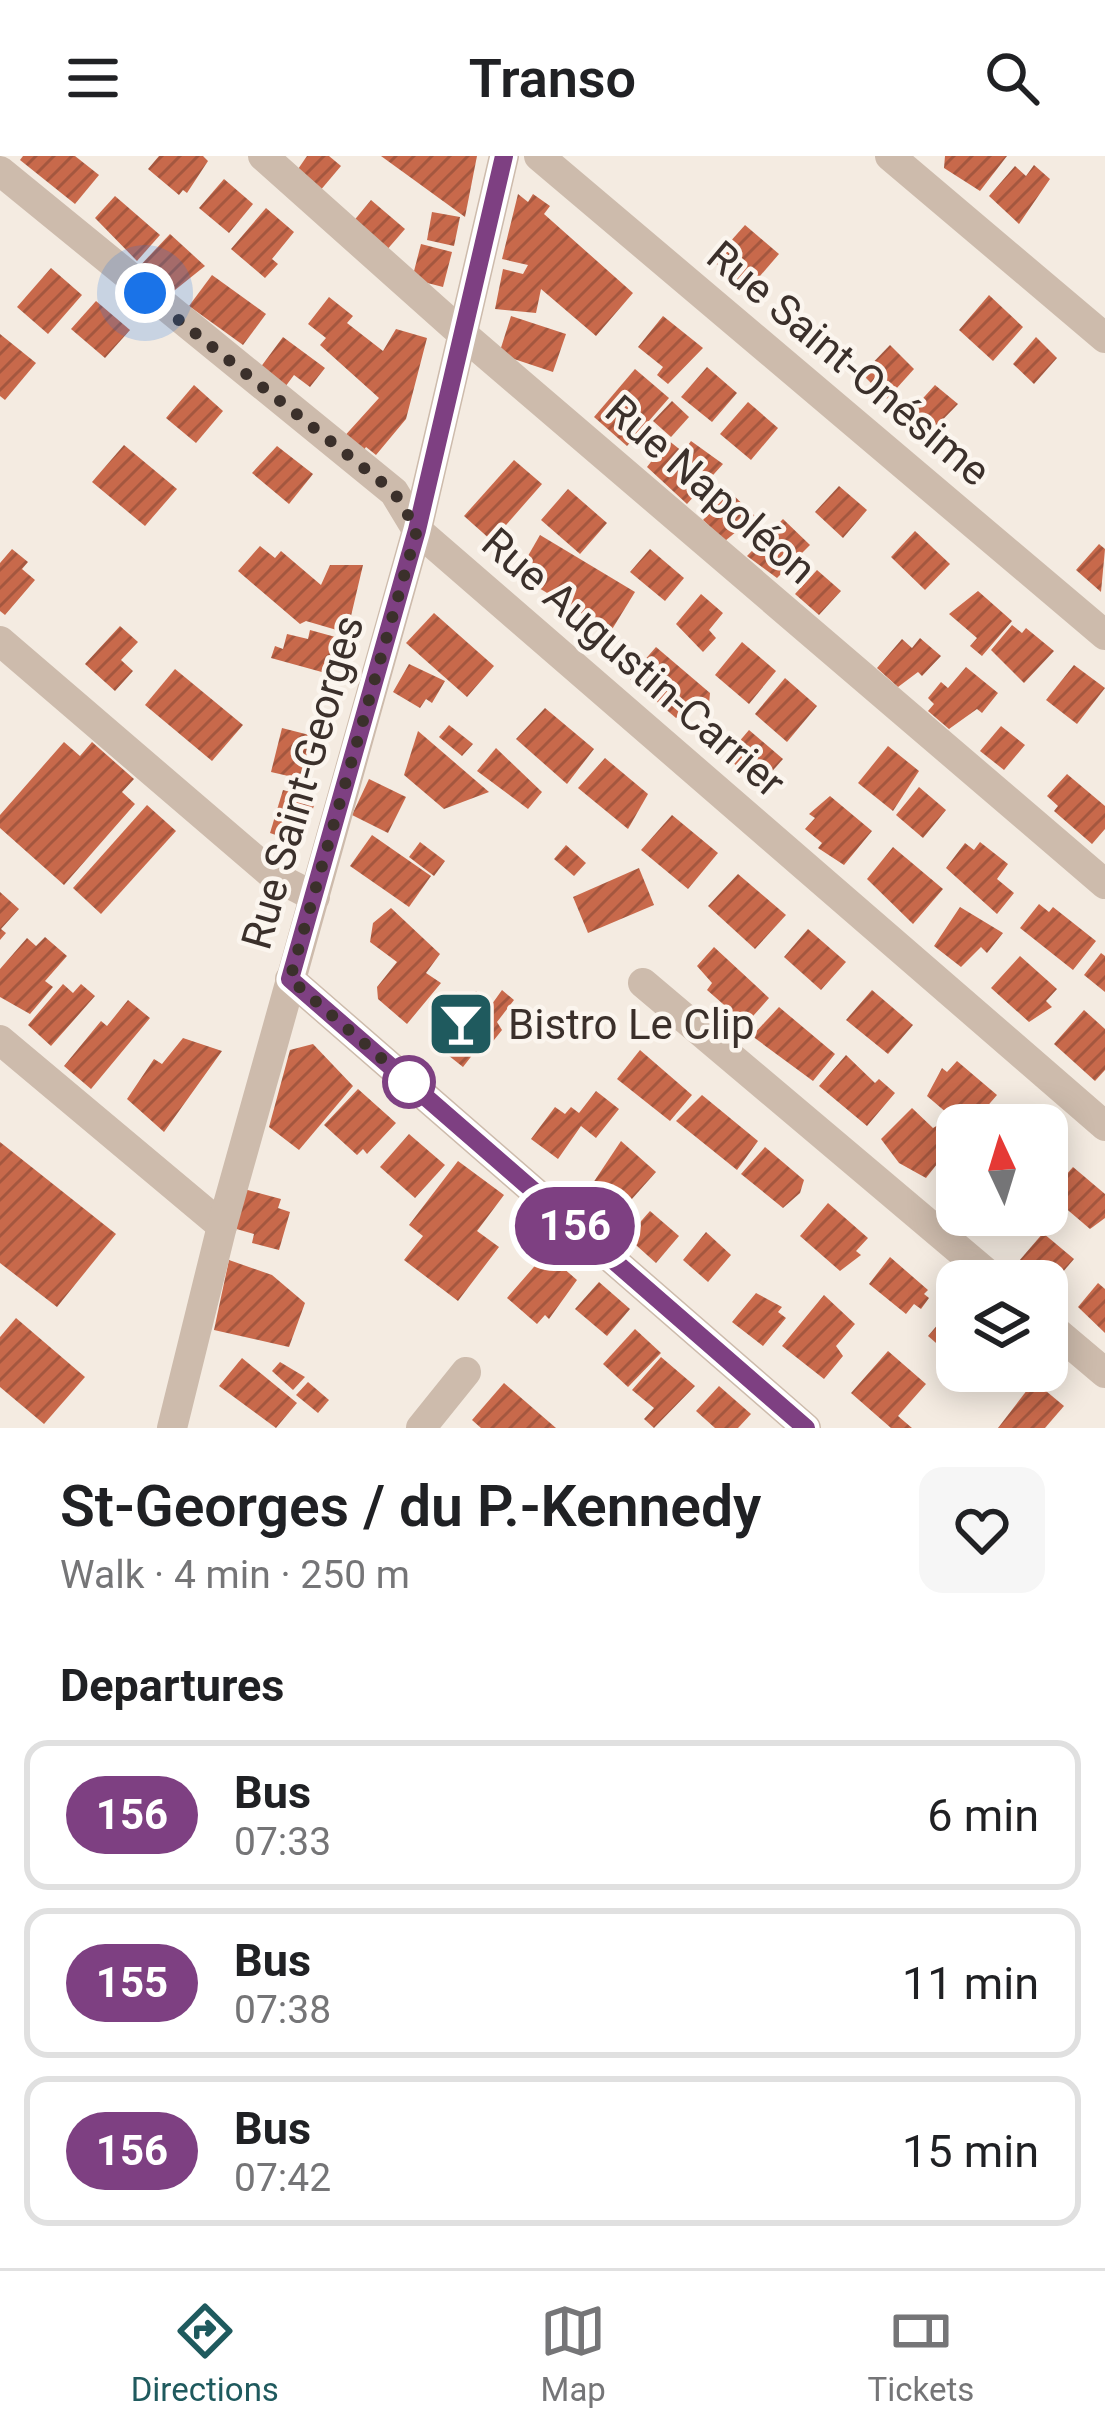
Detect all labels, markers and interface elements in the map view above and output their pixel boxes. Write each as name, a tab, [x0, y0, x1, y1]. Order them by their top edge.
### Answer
icon: menu	[60, 45, 126, 111]
icon: search	[979, 45, 1045, 111]
text: Transo	[469, 47, 636, 110]
street label: Rue Saint-Onésime	[697, 231, 1000, 496]
your location	[115, 263, 175, 323]
street label: Rue Napoléon	[596, 385, 826, 594]
street label: Rue Augustin-Carrier	[472, 518, 795, 807]
street label: Rue Saint-Georges	[231, 610, 374, 954]
bar icon: Bistro Le Clip	[426, 989, 496, 1059]
place label: Bistro Le Clip	[508, 1000, 755, 1049]
unlabelled marker	[384, 1057, 434, 1107]
north arrow	[936, 1104, 1068, 1236]
map controls	[936, 1104, 1068, 1392]
line badge: 156	[506, 1187, 644, 1265]
text: 156	[539, 1201, 611, 1250]
button: layers	[936, 1260, 1068, 1392]
button: heart	[919, 1467, 1045, 1593]
text: St-Georges / du P.-Kennedy	[60, 1473, 761, 1540]
text: Walk · 4 min · 250 m	[60, 1552, 410, 1598]
text: Departures	[60, 1659, 284, 1712]
text: Bus	[234, 1766, 311, 1819]
text: 6 min	[927, 1789, 1039, 1842]
text: 156	[96, 1790, 168, 1839]
text: 07:33	[234, 1819, 331, 1865]
text: Bus	[234, 1934, 311, 1987]
text: 11 min	[902, 1957, 1039, 2010]
text: 155	[96, 1958, 168, 2007]
text: 07:38	[234, 1987, 331, 2033]
text: Bus	[234, 2102, 311, 2155]
text: 15 min	[902, 2125, 1039, 2178]
text: 156	[96, 2126, 168, 2175]
text: 07:42	[234, 2155, 331, 2201]
tab: Directions	[131, 2298, 279, 2409]
tab: Map	[540, 2298, 606, 2409]
tab: Tickets	[868, 2298, 974, 2409]

